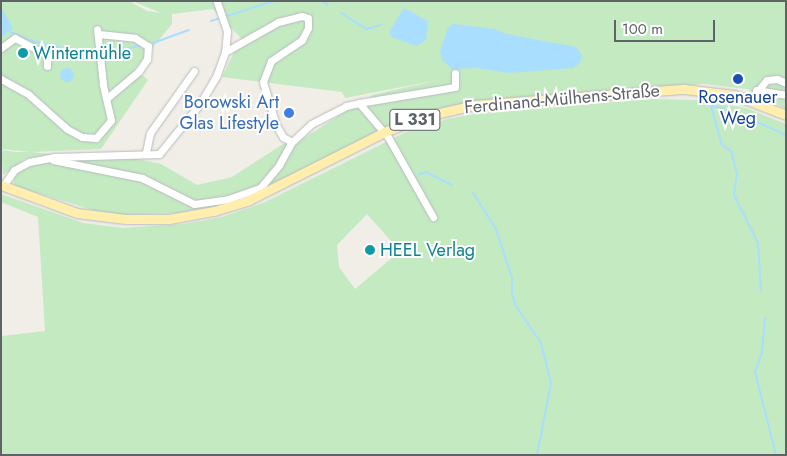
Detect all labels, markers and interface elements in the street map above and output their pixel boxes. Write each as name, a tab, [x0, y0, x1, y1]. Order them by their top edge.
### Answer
scale bar	[617, 10, 718, 42]
text: 100 m	[622, 18, 663, 40]
place label: Wintermühle	[33, 42, 131, 64]
marker: Wintermühle	[17, 47, 29, 59]
marker: Rosenauer Weg	[732, 73, 744, 85]
street label: Ferdinand-Mülhens-Straße	[463, 80, 661, 118]
place label: Rosenauer Weg	[698, 87, 778, 130]
place label: Borowski Art Glas Lifestyle	[179, 92, 279, 134]
road number: L 331	[389, 106, 441, 134]
marker: Borowski Art Glas Lifestyle	[283, 107, 295, 119]
place label: HEEL Verlag	[380, 239, 475, 261]
marker: HEEL Verlag	[364, 244, 376, 256]

